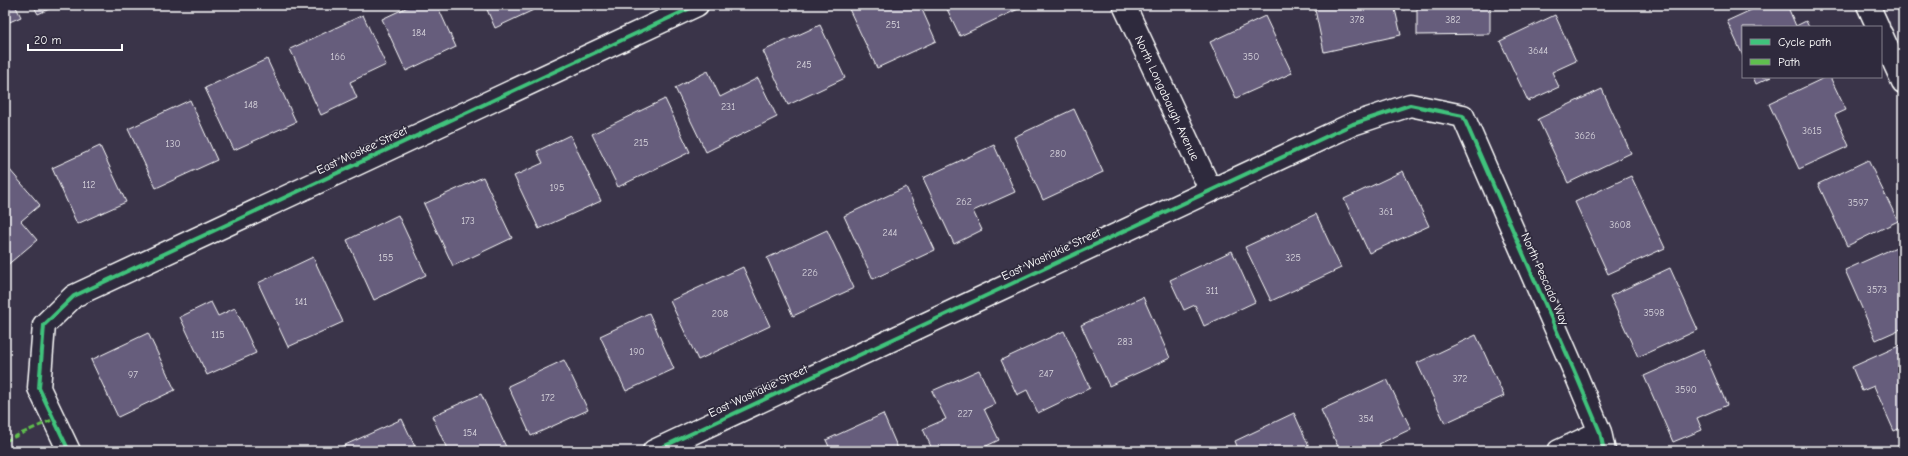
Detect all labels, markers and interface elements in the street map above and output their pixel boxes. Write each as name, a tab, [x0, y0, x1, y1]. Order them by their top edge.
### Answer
house number: 378	[1350, 14, 1364, 26]
house number: 382	[1445, 14, 1461, 26]
house number: 251	[886, 19, 900, 31]
scale bar	[28, 26, 122, 52]
legend	[1742, 26, 1882, 78]
house number: 184	[412, 27, 426, 39]
text: 20 m	[34, 33, 62, 47]
street label: North Longabaugh Avenue	[1132, 33, 1202, 163]
text: Cycle path	[1778, 35, 1831, 49]
house number: 3644	[1528, 45, 1548, 57]
house number: 166	[331, 51, 345, 63]
house number: 350	[1243, 51, 1259, 63]
text: Path	[1778, 55, 1800, 69]
house number: 245	[796, 59, 812, 71]
house number: 148	[244, 99, 258, 111]
house number: 231	[721, 101, 735, 113]
street label: East Moskee Street	[314, 123, 410, 177]
house number: 3615	[1802, 125, 1822, 137]
house number: 3626	[1574, 130, 1596, 142]
house number: 215	[634, 137, 648, 149]
house number: 130	[165, 138, 181, 150]
house number: 280	[1050, 148, 1066, 160]
house number: 112	[82, 179, 96, 191]
house number: 195	[550, 182, 564, 194]
house number: 262	[956, 196, 972, 208]
house number: 3597	[1848, 197, 1869, 209]
house number: 361	[1379, 206, 1393, 218]
house number: 173	[461, 215, 475, 227]
house number: 3608	[1609, 219, 1631, 231]
street label: East Washakie Street	[999, 225, 1103, 283]
house number: 244	[883, 227, 898, 239]
street label: North Pescado Way	[1518, 231, 1572, 328]
house number: 155	[379, 252, 393, 264]
house number: 325	[1285, 252, 1301, 264]
house number: 226	[802, 267, 818, 279]
house number: 3573	[1867, 284, 1887, 296]
house number: 311	[1206, 285, 1219, 297]
house number: 141	[295, 296, 307, 308]
house number: 3598	[1644, 307, 1664, 319]
house number: 208	[712, 308, 728, 320]
house number: 115	[211, 329, 225, 341]
house number: 283	[1117, 336, 1133, 348]
house number: 190	[629, 346, 645, 358]
street label: East Washakie Street	[706, 362, 810, 420]
house number: 247	[1039, 368, 1054, 380]
house number: 97	[128, 369, 138, 381]
house number: 372	[1452, 373, 1468, 385]
house number: 3590	[1675, 384, 1697, 396]
house number: 172	[541, 392, 555, 404]
house number: 227	[957, 408, 973, 420]
house number: 354	[1358, 413, 1374, 425]
house number: 154	[463, 427, 477, 439]

